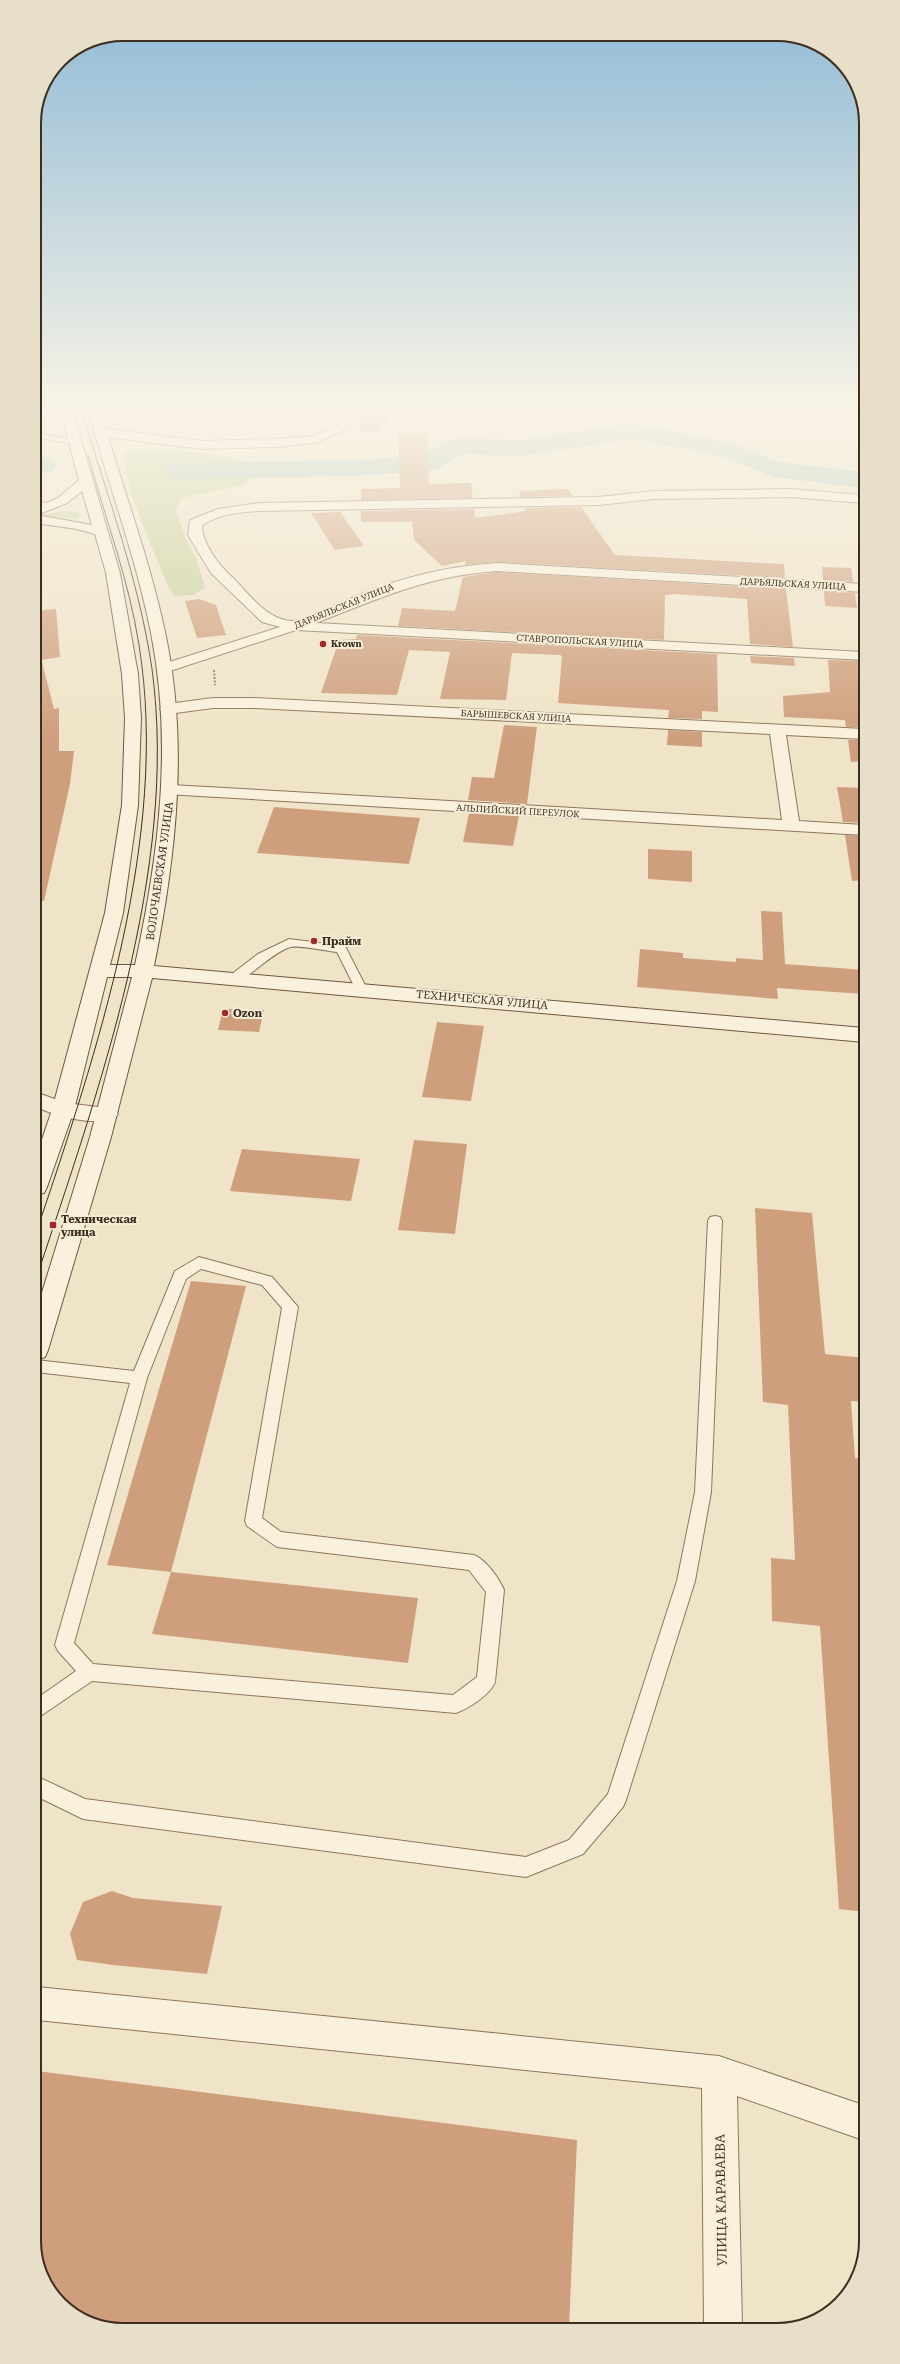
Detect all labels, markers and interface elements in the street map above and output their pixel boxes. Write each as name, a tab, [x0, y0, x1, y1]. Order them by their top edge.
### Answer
street label: ДАРЬЯЛЬСКАЯ УЛИЦА	[740, 576, 847, 592]
street label: ДАРЬЯЛЬСКАЯ УЛИЦА	[293, 581, 396, 631]
street label: СТАВРОПОЛЬСКАЯ УЛИЦА	[516, 633, 645, 649]
marker: Krown	[318, 639, 328, 649]
place label: Krown	[331, 639, 362, 649]
street label: БАРЫШЕВСКАЯ УЛИЦА	[460, 708, 572, 724]
street label: ВОЛОЧАЕВСКАЯ УЛИЦА	[144, 801, 176, 941]
street label: АЛЬПИЙСКИЙ ПЕРЕУЛОК	[456, 802, 581, 819]
place label: Прайм	[322, 935, 361, 948]
marker: Прайм	[309, 936, 319, 946]
street label: ТЕХНИЧЕСКАЯ УЛИЦА	[415, 988, 549, 1012]
place label: Ozon	[233, 1007, 263, 1020]
marker: Ozon	[220, 1008, 230, 1018]
place label: Техническая улица	[61, 1213, 137, 1239]
marker: Техническая улица	[48, 1220, 58, 1230]
street label: УЛИЦА КАРАВАЕВА	[712, 2134, 730, 2266]

